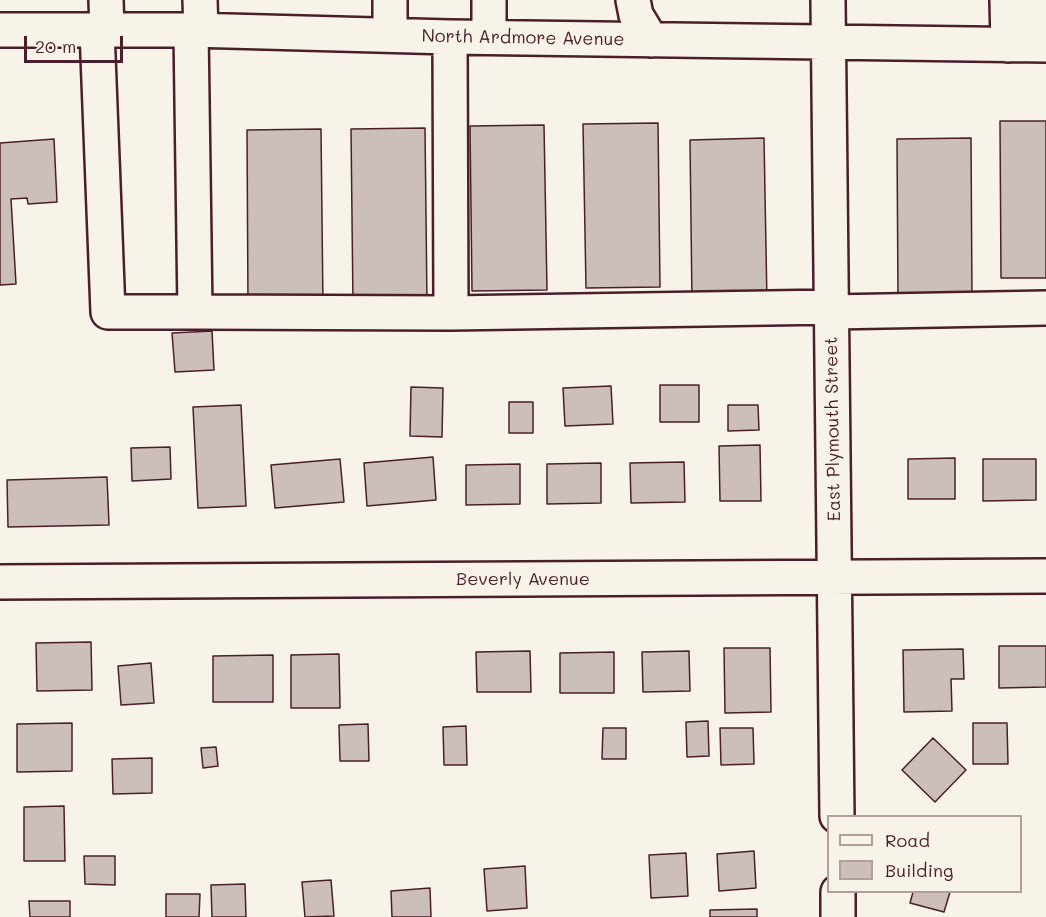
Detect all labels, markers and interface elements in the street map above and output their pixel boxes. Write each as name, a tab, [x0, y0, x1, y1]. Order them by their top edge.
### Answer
scale bar	[27, 24, 126, 62]
street label: North Ardmore Avenue	[421, 25, 625, 51]
text: 20 m	[35, 34, 76, 58]
street label: East Plymouth Street	[821, 336, 845, 522]
street label: Beverly Avenue	[456, 568, 590, 590]
legend	[827, 815, 1022, 893]
text: Road	[885, 828, 930, 852]
text: Building	[885, 858, 953, 882]

